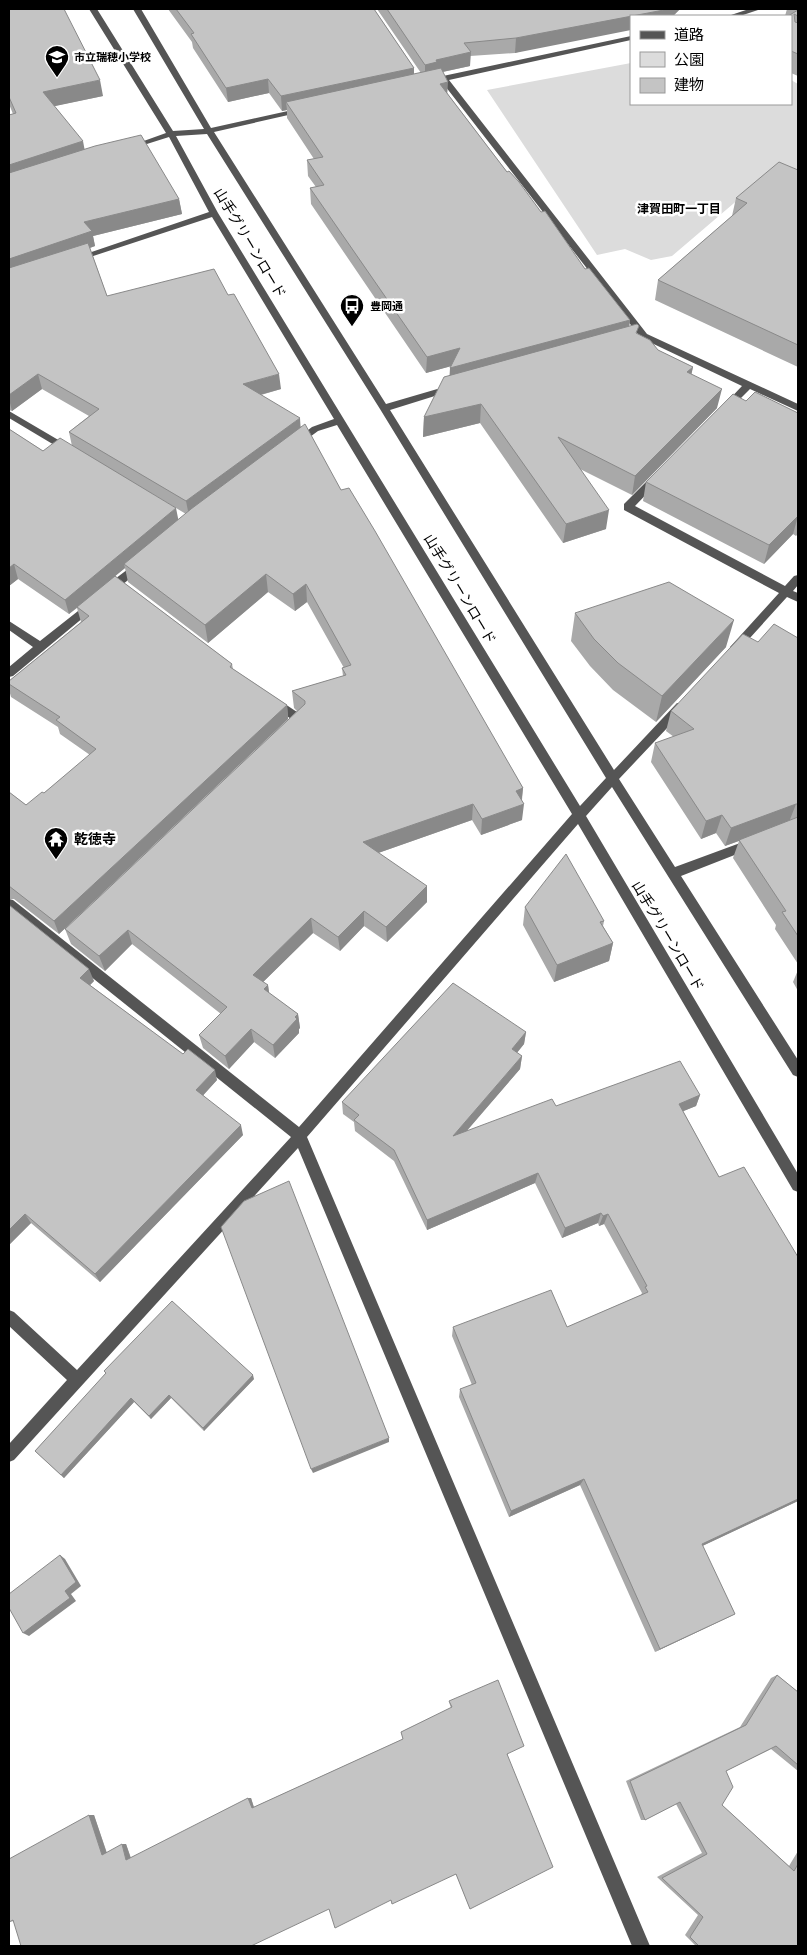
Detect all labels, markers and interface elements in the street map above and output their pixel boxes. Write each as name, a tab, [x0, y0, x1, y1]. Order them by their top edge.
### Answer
legend	[630, 15, 792, 105]
text: 道路	[674, 25, 704, 44]
school or university icon: 市立瑞穂小学校	[44, 44, 70, 78]
place label: 市立瑞穂小学校	[74, 50, 151, 64]
text: 公園	[674, 50, 704, 69]
text: 建物	[674, 75, 704, 94]
street label: 山手グリーンロード	[210, 185, 290, 301]
district label: 津賀田町一丁目	[637, 201, 721, 216]
bus stop icon: 豊岡通	[339, 293, 365, 327]
place label: 豊岡通	[370, 299, 403, 313]
street label: 山手グリーンロード	[420, 531, 500, 647]
temple icon: 乾徳寺	[43, 826, 69, 860]
place label: 乾徳寺	[74, 830, 116, 848]
street label: 山手グリーンロード	[628, 878, 708, 994]

